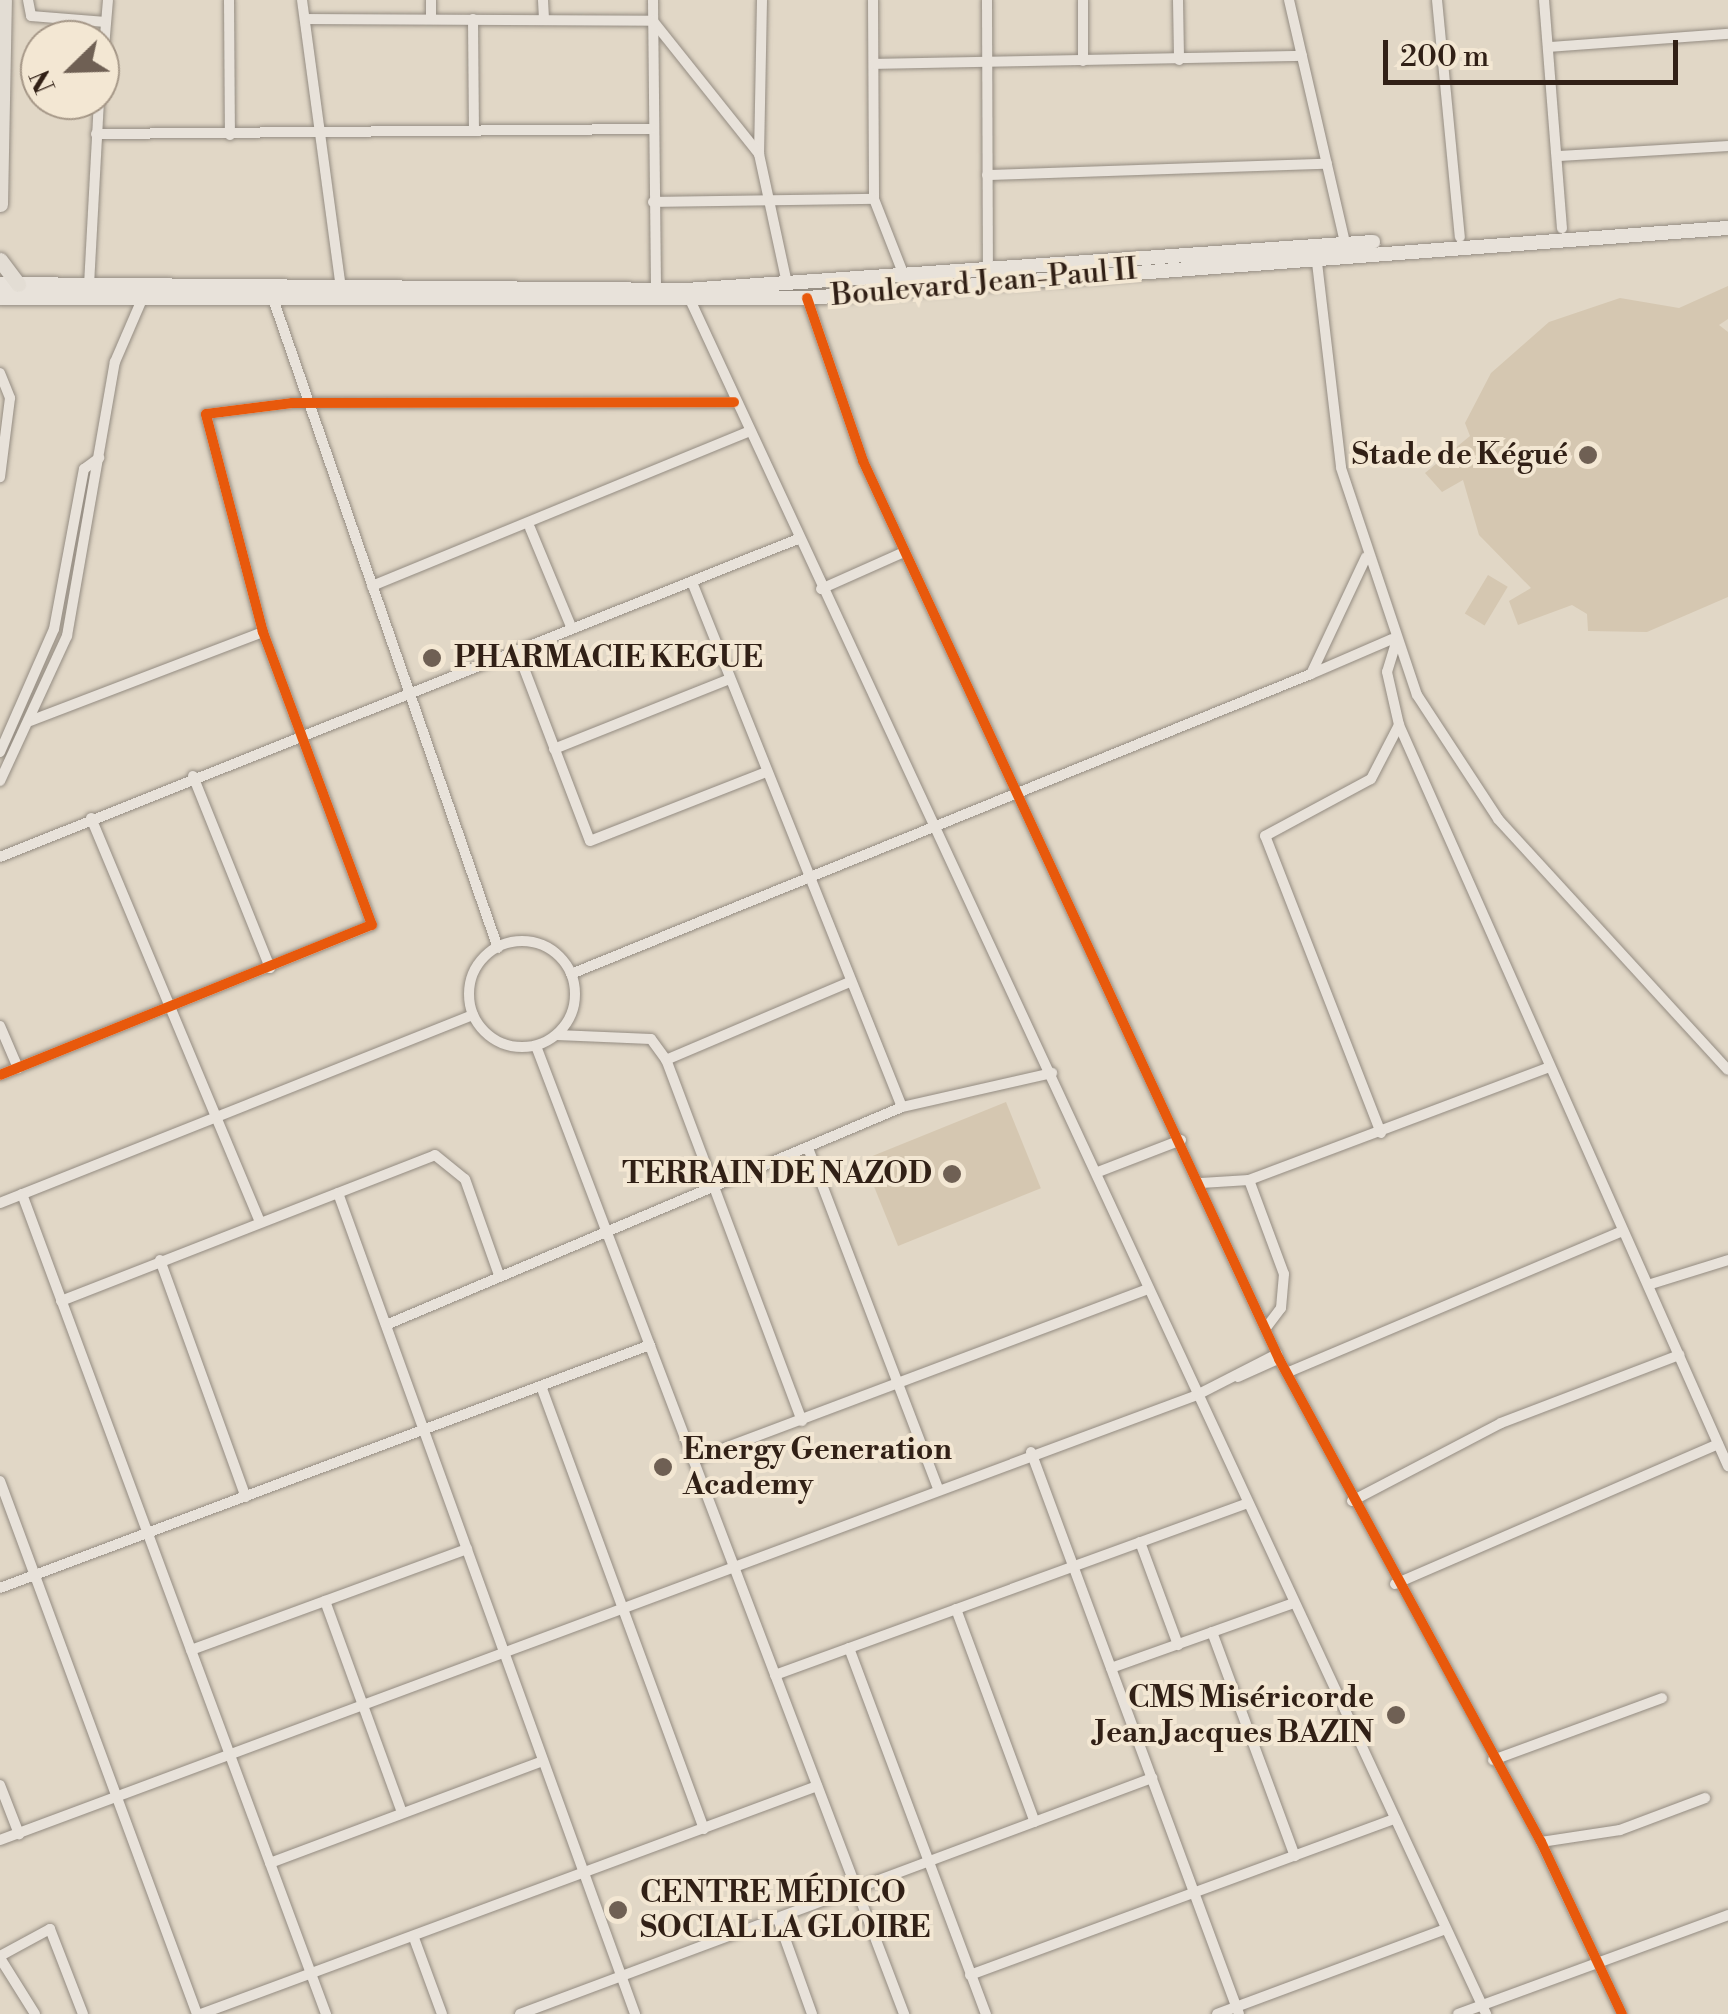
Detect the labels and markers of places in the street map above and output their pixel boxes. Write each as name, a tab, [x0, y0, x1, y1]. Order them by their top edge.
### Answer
place label: Stade de Kégué	[1352, 437, 1568, 473]
marker: Stade de Kégué	[1577, 444, 1599, 466]
place label: PHARMACIE KEGUE	[454, 640, 763, 676]
marker: PHARMACIE KEGUE	[419, 645, 445, 671]
place label: TERRAIN DE NAZOD	[622, 1156, 932, 1192]
marker: TERRAIN DE NAZOD	[941, 1163, 963, 1185]
place label: Energy Generation Academy	[683, 1432, 952, 1502]
marker: Energy Generation Academy	[652, 1456, 674, 1478]
place label: CMS Miséricorde Jean Jacques BAZIN	[1094, 1680, 1374, 1750]
marker: CMS Miséricorde Jean Jacques BAZIN	[1383, 1702, 1409, 1728]
place label: CENTRE MÉDICO SOCIAL LA GLOIRE	[640, 1875, 930, 1946]
marker: CENTRE MÉDICO SOCIAL LA GLOIRE	[605, 1897, 631, 1923]

